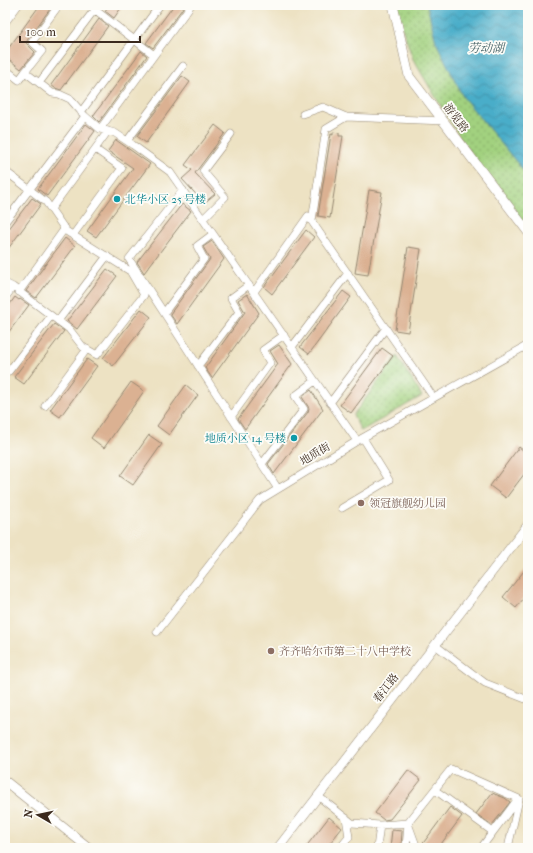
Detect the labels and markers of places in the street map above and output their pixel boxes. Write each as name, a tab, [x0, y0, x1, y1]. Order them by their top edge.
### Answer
place label: 北华小区 25 号楼	[125, 193, 206, 206]
marker: 北华小区 25 号楼	[112, 194, 122, 204]
place label: 地质小区 14 号楼	[205, 432, 286, 445]
marker: 地质小区 14 号楼	[289, 433, 299, 443]
place label: 领冠旗舰幼儿园	[369, 497, 446, 510]
marker: 领冠旗舰幼儿园	[356, 498, 366, 508]
place label: 齐齐哈尔市第二十八中学校	[279, 645, 411, 658]
marker: 齐齐哈尔市第二十八中学校	[266, 646, 276, 656]

